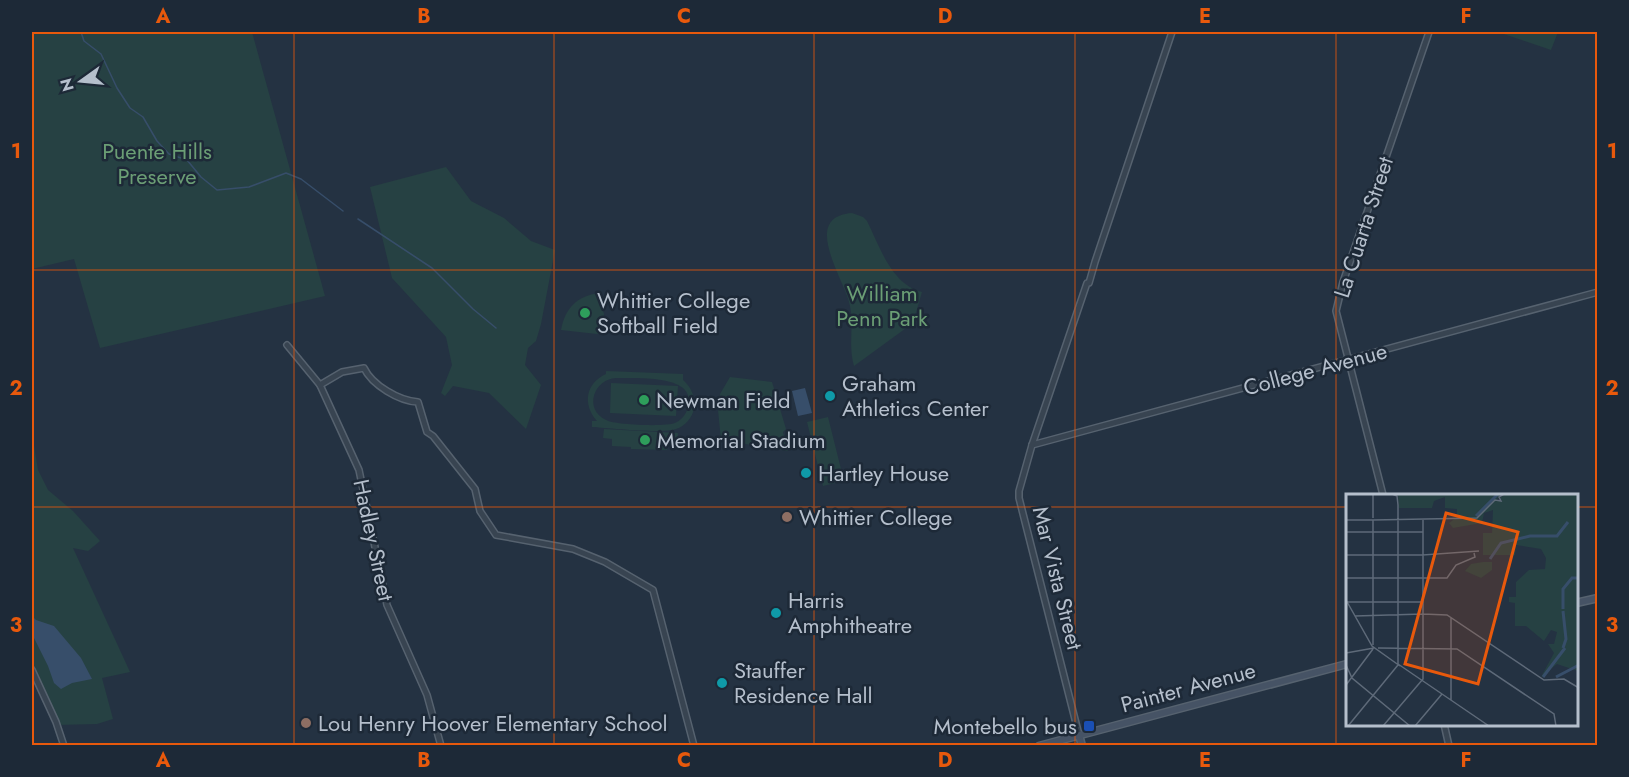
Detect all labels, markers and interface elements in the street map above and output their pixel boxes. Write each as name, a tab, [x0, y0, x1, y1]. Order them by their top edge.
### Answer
text: A	[155, 2, 171, 31]
text: B	[417, 2, 431, 31]
text: C	[677, 2, 691, 31]
text: D	[938, 2, 952, 31]
text: E	[1199, 2, 1211, 31]
text: F	[1460, 2, 1472, 31]
north arrow	[51, 51, 111, 111]
text: N	[54, 76, 80, 94]
park label: Puente Hills Preserve	[102, 135, 212, 192]
text: 1	[11, 137, 21, 166]
text: 1	[1607, 137, 1617, 166]
street label: La Cuarta Street	[1325, 152, 1401, 302]
park label: William Penn Park	[836, 277, 928, 334]
place label: Whittier College Softball Field	[597, 284, 750, 341]
marker: Whittier College Softball Field	[578, 306, 592, 320]
street label: College Avenue	[1240, 334, 1390, 404]
place label: Graham Athletics Center	[842, 367, 989, 424]
text: 2	[9, 374, 23, 403]
text: 2	[1605, 374, 1619, 403]
place label: Newman Field	[656, 384, 791, 416]
marker: Graham Athletics Center	[823, 389, 837, 403]
marker: Newman Field	[637, 393, 651, 407]
place label: Memorial Stadium	[657, 424, 826, 456]
marker: Memorial Stadium	[638, 433, 652, 447]
place label: Hartley House	[818, 457, 949, 489]
marker: Hartley House	[799, 466, 813, 480]
street label: Hadley Street	[345, 476, 403, 605]
inset map	[1346, 494, 1578, 726]
place label: Whittier College	[799, 501, 952, 533]
street label: Mar Vista Street	[1025, 503, 1091, 654]
marker: Whittier College	[780, 510, 794, 524]
place label: Harris Amphitheatre	[788, 584, 912, 641]
marker: Harris Amphitheatre	[769, 606, 783, 620]
text: 3	[10, 611, 22, 640]
text: 3	[1606, 611, 1618, 640]
place label: Stauffer Residence Hall	[734, 654, 873, 711]
street label: Painter Avenue	[1117, 654, 1259, 720]
marker: Stauffer Residence Hall	[715, 676, 729, 690]
place label: Lou Henry Hoover Elementary School	[318, 707, 668, 739]
place label: Montebello bus	[933, 710, 1077, 742]
marker: Lou Henry Hoover Elementary School	[299, 716, 313, 730]
marker: Montebello bus	[1082, 719, 1096, 733]
text: A	[155, 746, 171, 775]
text: B	[417, 746, 431, 775]
text: C	[677, 746, 691, 775]
text: D	[938, 746, 952, 775]
text: E	[1199, 746, 1211, 775]
text: F	[1460, 746, 1472, 775]

